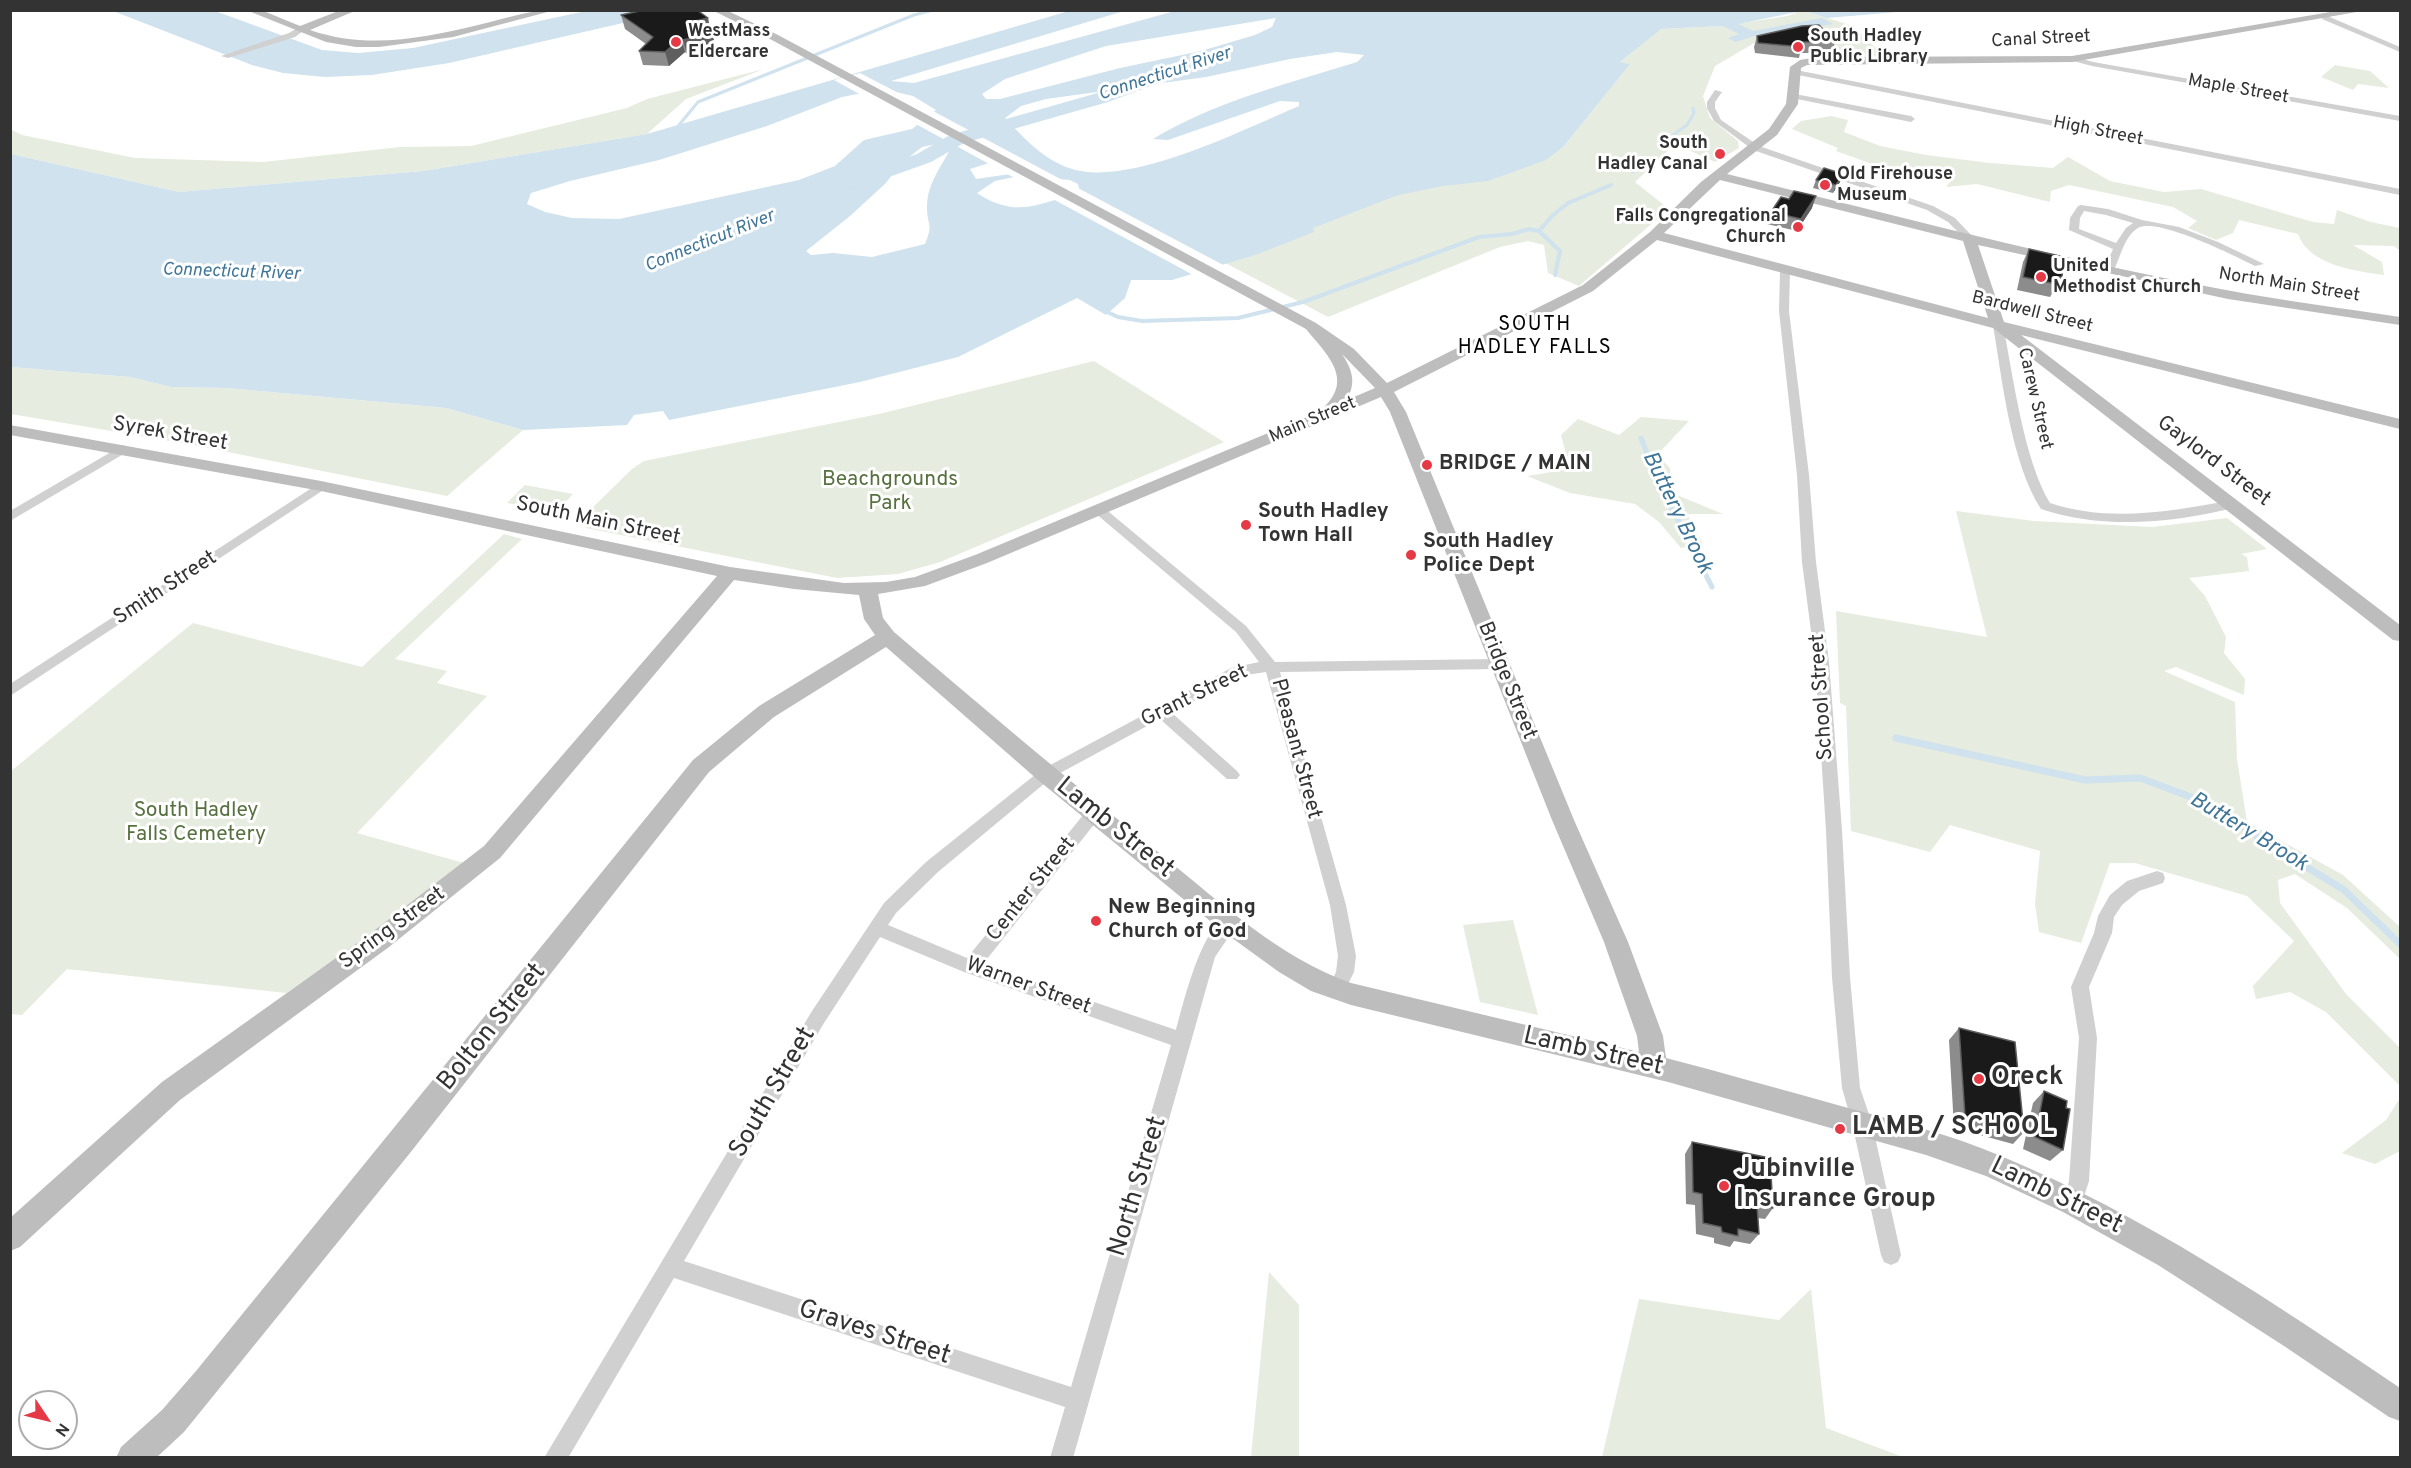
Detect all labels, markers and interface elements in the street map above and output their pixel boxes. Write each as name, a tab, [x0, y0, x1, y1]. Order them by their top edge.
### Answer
place label: WestMass Eldercare	[688, 21, 770, 63]
place label: South Hadley Public Library	[1810, 26, 1928, 68]
street label: Canal Street	[1991, 27, 2091, 53]
marker: WestMass Eldercare	[669, 35, 683, 49]
marker: South Hadley Public Library	[1791, 40, 1805, 54]
water label: Connecticut River	[1096, 43, 1234, 107]
street label: Maple Street	[2186, 71, 2290, 109]
street label: High Street	[2051, 113, 2145, 151]
place label: South Hadley Canal	[1597, 133, 1708, 176]
marker: South Hadley Canal	[1713, 147, 1727, 161]
place label: Old Firehouse Museum	[1837, 164, 1953, 207]
marker: Old Firehouse Museum	[1818, 178, 1832, 192]
water label: Connecticut River	[642, 206, 778, 278]
place label: Falls Congregational Church	[1615, 206, 1786, 248]
marker: Falls Congregational Church	[1791, 220, 1805, 234]
place label: United Methodist Church	[2053, 256, 2201, 298]
water label: Connecticut River	[162, 260, 300, 286]
street label: North Main Street	[2217, 264, 2361, 308]
marker: United Methodist Church	[2034, 270, 2048, 284]
street label: Bardwell Street	[1969, 288, 2095, 338]
district label: SOUTH HADLEY FALLS	[1458, 314, 1612, 361]
street label: Carew Street	[2012, 346, 2056, 452]
street label: Main Street	[1266, 393, 1360, 449]
street label: Gaylord Street	[2151, 411, 2275, 513]
street label: Syrek Street	[111, 412, 229, 458]
water label: Buttery Brook	[1635, 447, 1717, 579]
place label: BRIDGE / MAIN	[1439, 452, 1591, 478]
marker: BRIDGE / MAIN	[1420, 458, 1434, 472]
park label: Beachgrounds Park	[822, 468, 958, 518]
street label: South Main Street	[514, 492, 682, 552]
place label: South Hadley Town Hall	[1258, 500, 1389, 550]
marker: South Hadley Town Hall	[1239, 518, 1253, 532]
place label: South Hadley Police Dept	[1423, 530, 1554, 580]
street label: Smith Street	[110, 546, 222, 632]
marker: South Hadley Police Dept	[1404, 548, 1418, 562]
street label: Bridge Street	[1471, 618, 1541, 744]
street label: School Street	[1806, 633, 1840, 761]
street label: Grant Street	[1137, 660, 1253, 734]
street label: Pleasant Street	[1264, 676, 1326, 822]
street label: Lamb Street	[1049, 772, 1179, 886]
water label: Buttery Brook	[2184, 787, 2312, 879]
park label: South Hadley Falls Cemetery	[126, 799, 266, 849]
street label: Center Street	[982, 833, 1082, 947]
street label: Spring Street	[335, 882, 451, 976]
place label: New Beginning Church of God	[1108, 896, 1256, 946]
marker: New Beginning Church of God	[1089, 914, 1103, 928]
street label: Warner Street	[962, 953, 1094, 1021]
street label: Bolton Street	[432, 958, 554, 1098]
street label: South Street	[724, 1022, 824, 1164]
street label: Lamb Street	[1520, 1022, 1666, 1084]
place label: Oreck	[1991, 1063, 2064, 1095]
marker: Oreck	[1972, 1072, 1986, 1086]
street label: North Street	[1103, 1113, 1175, 1261]
place label: LAMB / SCHOOL	[1852, 1113, 2054, 1145]
marker: LAMB / SCHOOL	[1833, 1122, 1847, 1136]
street label: Lamb Street	[1985, 1152, 2127, 1242]
place label: Jubinville Insurance Group	[1736, 1155, 1936, 1216]
marker: Jubinville Insurance Group	[1717, 1179, 1731, 1193]
street label: Graves Street	[794, 1295, 954, 1373]
north arrow	[18, 1390, 78, 1450]
text: N	[50, 1419, 73, 1440]

